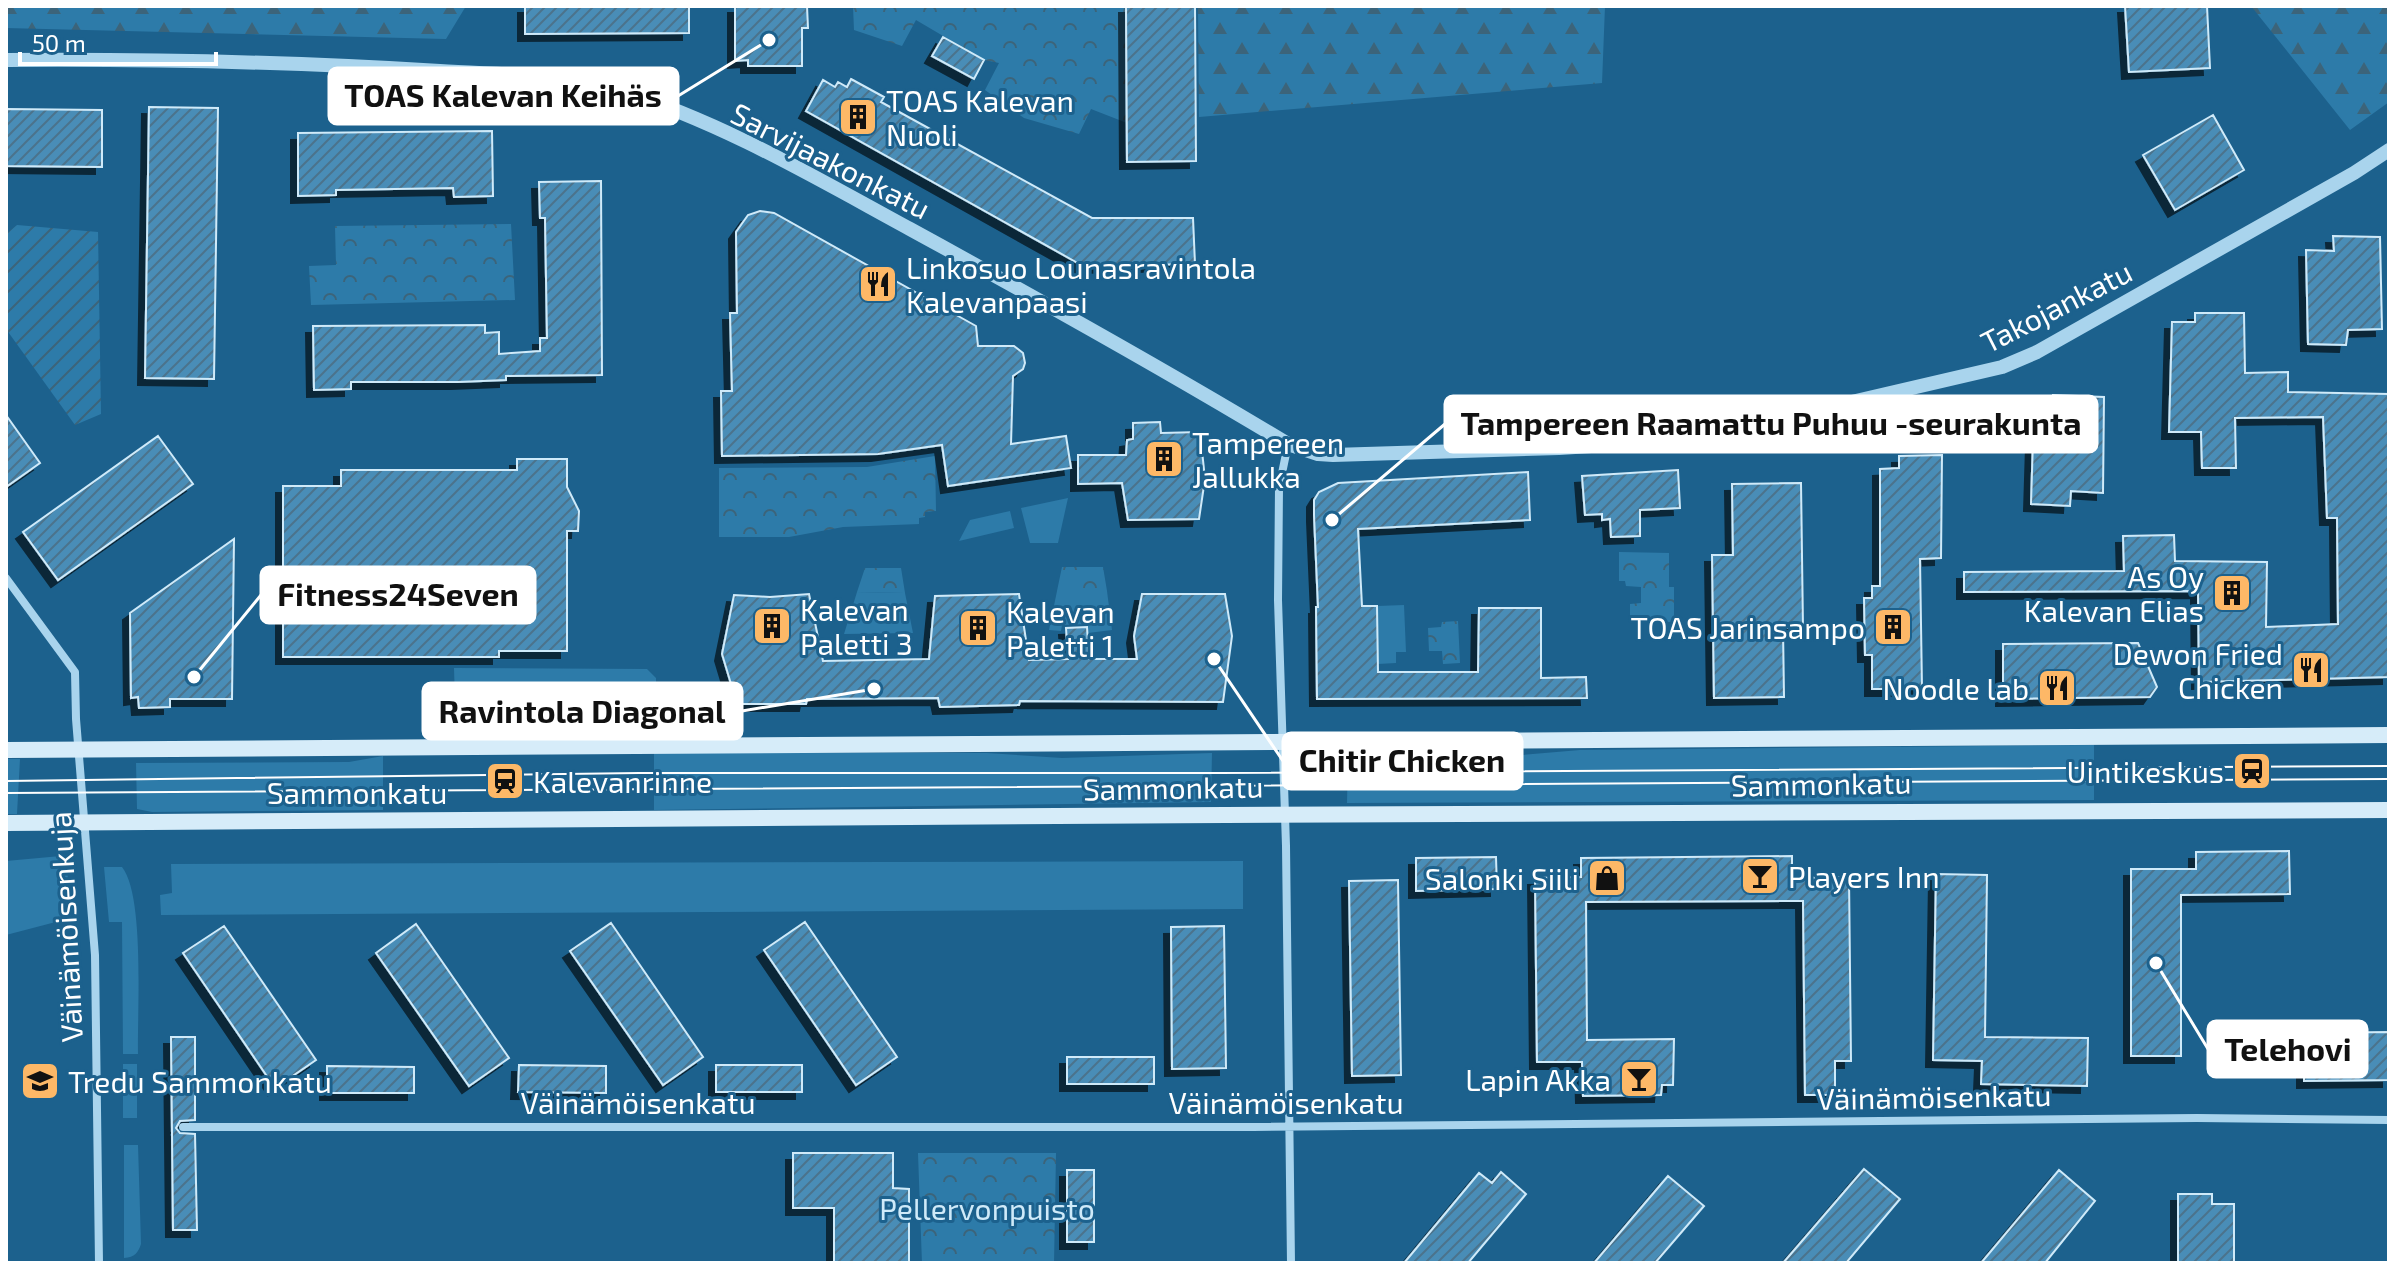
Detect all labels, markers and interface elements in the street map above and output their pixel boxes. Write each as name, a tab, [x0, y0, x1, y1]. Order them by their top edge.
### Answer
scale bar	[20, 16, 216, 66]
text: 50 m	[32, 28, 86, 57]
callout: TOAS Kalevan Keihäs	[329, 68, 678, 124]
text: TOAS Kalevan Keihäs	[344, 75, 662, 113]
place label: TOAS Kalevan Nuoli	[886, 82, 1074, 152]
street label: Sarvijaakonkatu	[725, 94, 937, 226]
building icon: TOAS Kalevan Nuoli	[837, 96, 879, 138]
place label: Linkosuo Lounasravintola Kalevanpaasi	[906, 249, 1256, 319]
street label: Takojankatu	[1974, 253, 2138, 359]
restaurant icon: Linkosuo Lounasravintola Kalevanpaasi	[857, 263, 899, 305]
callout: Tampereen Raamattu Puhuu -seurakunta	[1445, 396, 2097, 452]
text: Tampereen Raamattu Puhuu -seurakunta	[1461, 403, 2081, 441]
place label: Tampereen Jallukka	[1192, 424, 1344, 494]
building icon: Tampereen Jallukka	[1143, 438, 1185, 480]
place label: As Oy Kalevan Elias	[2024, 558, 2204, 628]
callout: Fitness24Seven	[261, 567, 535, 623]
building icon: As Oy Kalevan Elias	[2211, 572, 2253, 614]
text: Fitness24Seven	[277, 574, 519, 612]
place label: Kalevan Paletti 3	[800, 591, 913, 661]
place label: Kalevan Paletti 1	[1006, 593, 1115, 663]
building icon: Kalevan Paletti 3	[751, 605, 793, 647]
building icon: TOAS Jarinsampo	[1872, 606, 1914, 648]
building icon: Kalevan Paletti 1	[957, 607, 999, 649]
place label: TOAS Jarinsampo	[1630, 609, 1865, 645]
place label: Dewon Fried Chicken	[2113, 635, 2283, 705]
restaurant icon: Dewon Fried Chicken	[2290, 649, 2332, 691]
restaurant icon: Noodle lab	[2036, 667, 2078, 709]
place label: Noodle lab	[1882, 670, 2029, 706]
callout: Ravintola Diagonal	[423, 683, 742, 739]
text: Ravintola Diagonal	[439, 691, 726, 729]
callout: Chitir Chicken	[1283, 733, 1522, 789]
text: Chitir Chicken	[1299, 740, 1505, 778]
station icon: Uintikeskus	[2231, 750, 2273, 792]
place label: Uintikeskus	[2067, 753, 2224, 789]
station icon: Kalevanrinne	[484, 760, 526, 802]
place label: Kalevanrinne	[533, 763, 712, 799]
street label: Sammonkatu	[1730, 763, 1912, 803]
street label: Sammonkatu	[1082, 767, 1264, 807]
street label: Sammonkatu	[267, 774, 447, 810]
street label: Väinämöisenkuja	[41, 811, 89, 1043]
bar icon: Players Inn	[1739, 855, 1781, 897]
shop icon: Salonki Siili	[1586, 857, 1628, 899]
place label: Players Inn	[1788, 858, 1940, 894]
place label: Salonki Siili	[1425, 860, 1579, 896]
callout: Telehovi	[2208, 1021, 2367, 1077]
text: Telehovi	[2224, 1029, 2352, 1067]
bar icon: Lapin Akka	[1618, 1058, 1660, 1100]
school or university icon: Tredu Sammonkatu	[19, 1060, 61, 1102]
place label: Lapin Akka	[1465, 1061, 1611, 1097]
place label: Tredu Sammonkatu	[68, 1063, 332, 1099]
street label: Väinämöisenkatu	[1816, 1076, 2052, 1116]
street label: Väinämöisenkatu	[520, 1084, 756, 1120]
street label: Väinämöisenkatu	[1168, 1084, 1404, 1120]
park label: Pellervonpuisto	[879, 1190, 1095, 1226]

